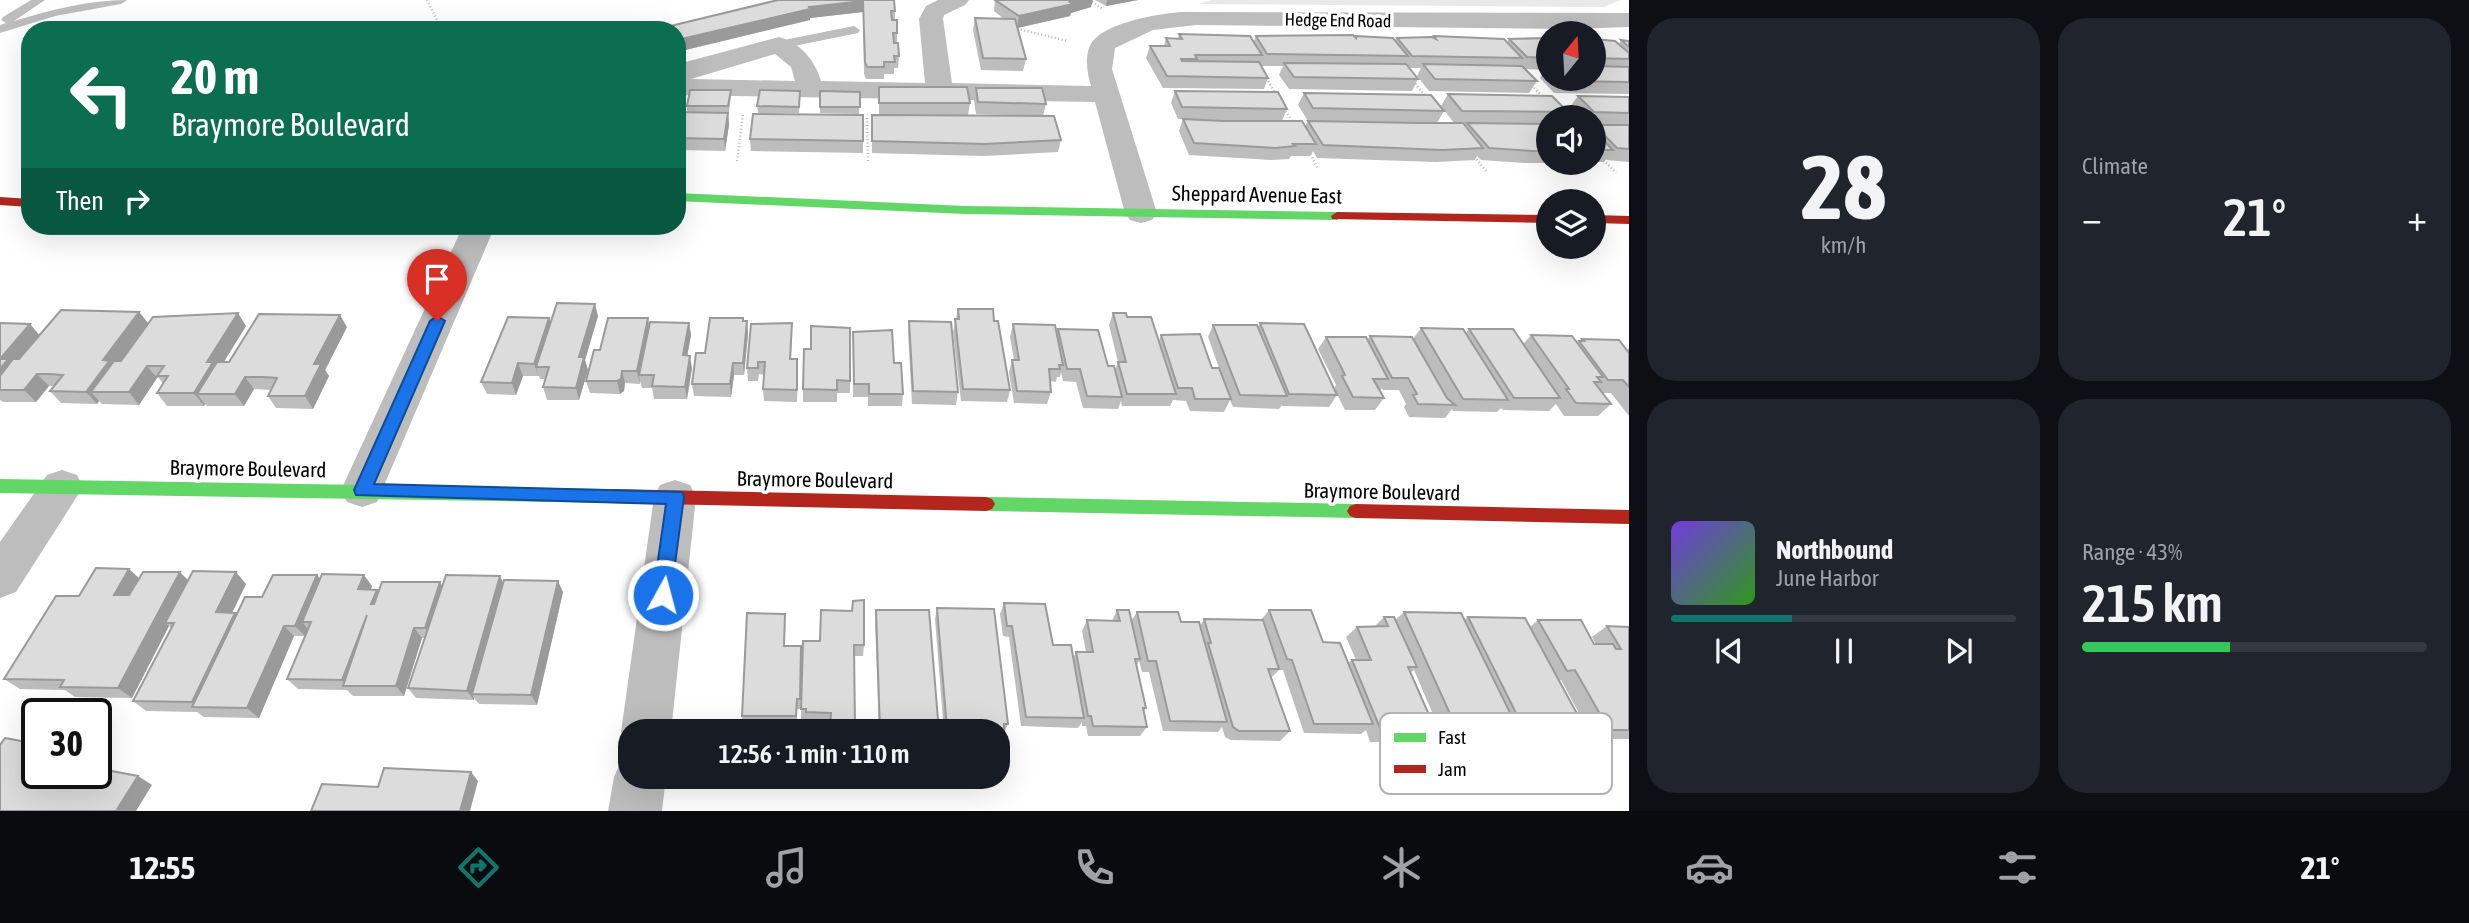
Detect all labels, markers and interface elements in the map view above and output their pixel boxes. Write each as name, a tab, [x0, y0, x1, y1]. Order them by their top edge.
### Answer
street label: Hedge End Road	[1284, 9, 1392, 31]
north arrow	[1536, 21, 1606, 91]
map controls	[1536, 21, 1606, 259]
text: 20 m	[171, 48, 259, 104]
icon: left	[56, 49, 147, 140]
button: sound	[1536, 105, 1606, 175]
text: Braymore Boulevard	[171, 106, 410, 143]
text: 28	[1801, 134, 1886, 238]
text: Climate	[2082, 153, 2148, 179]
street label: Sheppard Avenue East	[1172, 181, 1342, 207]
icon: right	[118, 182, 156, 220]
text: Then	[56, 186, 104, 216]
text: 21°	[2223, 187, 2286, 247]
button: layers	[1536, 189, 1606, 259]
text: −	[2082, 196, 2102, 239]
text: +	[2407, 196, 2427, 239]
text: km/h	[1821, 232, 1866, 258]
pin	[407, 249, 467, 321]
icon: arrive	[418, 260, 456, 298]
street label: Braymore Boulevard	[169, 455, 327, 481]
street label: Braymore Boulevard	[736, 466, 894, 492]
street label: Braymore Boulevard	[1303, 478, 1461, 504]
text: Northbound	[1776, 535, 1893, 565]
text: Range · 43%	[2082, 539, 2182, 565]
position arrow	[626, 558, 700, 632]
text: June Harbor	[1776, 565, 1879, 591]
text: 215 km	[2082, 573, 2223, 633]
icon: previous	[1710, 632, 1748, 670]
icon: pause	[1825, 632, 1863, 670]
icon: next	[1940, 632, 1978, 670]
speed limit sign: 30	[21, 698, 112, 789]
legend	[1380, 713, 1612, 794]
text: Fast	[1438, 726, 1466, 748]
text: 12:56 · 1 min · 110 m	[719, 739, 909, 769]
text: Jam	[1438, 758, 1467, 780]
icon: directions	[454, 843, 503, 892]
icon: music	[762, 843, 811, 892]
icon: phone	[1070, 843, 1119, 892]
icon: climate	[1377, 843, 1426, 892]
icon: car	[1685, 843, 1734, 892]
icon: filters	[1993, 843, 2042, 892]
text: 12:55	[129, 849, 195, 886]
text: 21°	[2301, 849, 2340, 886]

